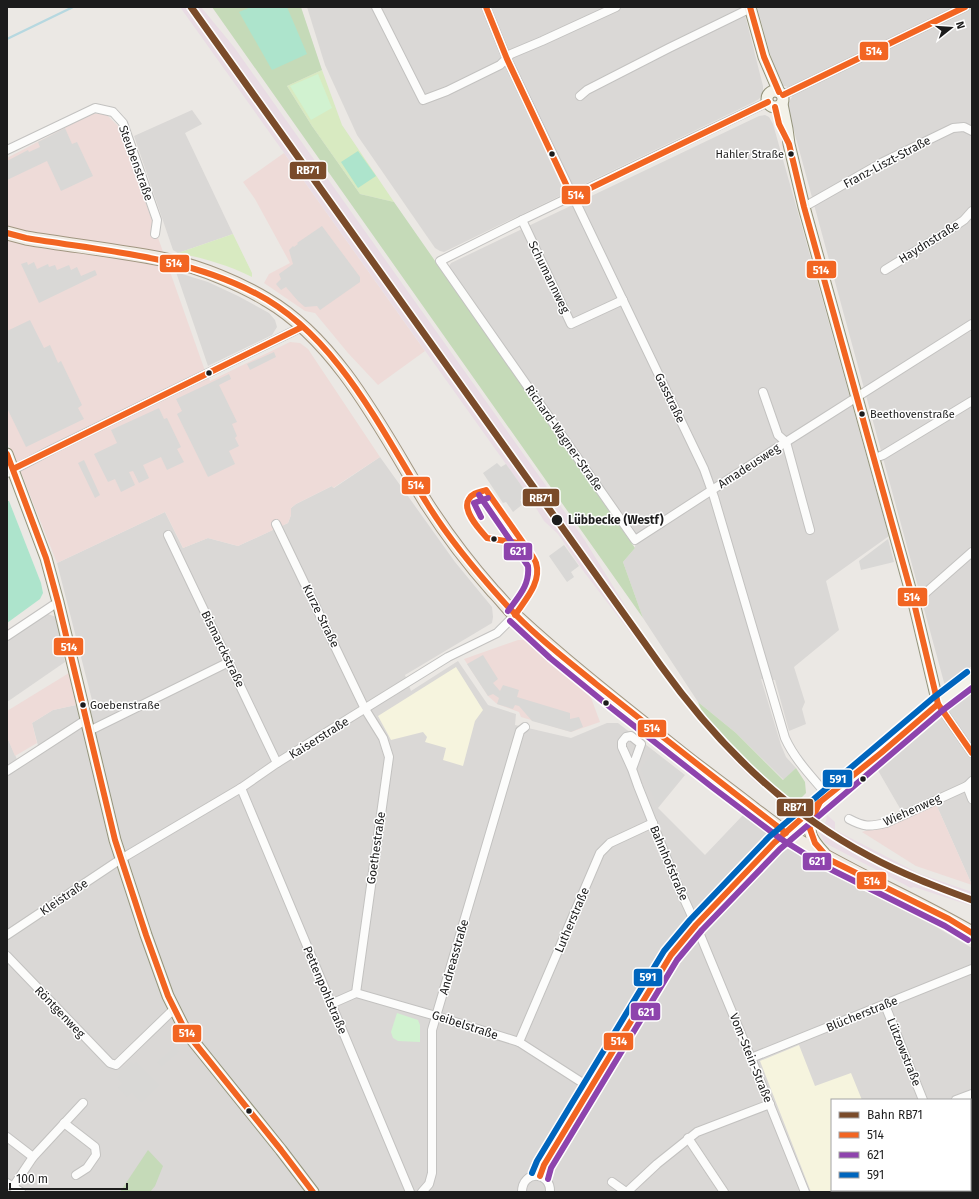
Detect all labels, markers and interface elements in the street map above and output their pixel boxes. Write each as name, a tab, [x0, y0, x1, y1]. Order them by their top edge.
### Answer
north arrow	[931, 8, 971, 48]
text: N	[953, 20, 967, 31]
line badge: 514	[859, 41, 889, 61]
text: 514	[866, 45, 882, 58]
street label: Steubenstraße	[116, 123, 156, 203]
street label: Franz-Liszt-Straße	[841, 133, 933, 191]
place label: Hahler Straße	[715, 148, 784, 161]
unlabelled marker	[547, 149, 557, 159]
marker: Hahler Straße	[786, 149, 796, 159]
line badge: RB71	[289, 161, 327, 180]
text: RB71	[296, 164, 320, 177]
line badge: 514	[561, 185, 591, 205]
text: 514	[568, 189, 584, 202]
street label: Haydnstraße	[896, 218, 962, 266]
street label: Schumannweg	[525, 239, 573, 316]
line badge: 514	[159, 254, 190, 273]
text: 514	[166, 257, 182, 270]
line badge: 514	[806, 260, 837, 279]
text: 514	[813, 264, 829, 277]
unlabelled marker	[204, 368, 214, 378]
street label: Gasstraße	[652, 371, 688, 425]
street label: Richard-Wagner-Straße	[522, 382, 606, 494]
place label: Beethovenstraße	[870, 408, 955, 421]
marker: Beethovenstraße	[857, 409, 867, 419]
street label: Amadeusweg	[715, 440, 783, 491]
line badge: 514	[401, 476, 431, 495]
text: 514	[408, 479, 424, 492]
line badge: RB71	[522, 488, 560, 507]
text: RB71	[529, 492, 553, 505]
marker: Lübbecke (Westf)	[550, 513, 564, 527]
place label: Lübbecke (Westf)	[568, 513, 664, 527]
unlabelled marker	[489, 534, 499, 544]
line badge: 621	[503, 542, 533, 561]
text: 621	[510, 545, 526, 558]
street label: Kurze Straße	[300, 582, 342, 650]
line badge: 514	[897, 587, 928, 607]
text: 514	[904, 591, 920, 604]
street label: Bismarckstraße	[198, 608, 248, 690]
line badge: 514	[53, 637, 84, 656]
text: 514	[61, 641, 77, 654]
unlabelled marker	[601, 698, 611, 708]
place label: Goebenstraße	[90, 699, 160, 712]
marker: Goebenstraße	[78, 700, 88, 710]
street label: Kaiserstraße	[287, 714, 351, 762]
line badge: 514	[637, 719, 667, 738]
text: 514	[644, 722, 660, 735]
line badge: 591	[822, 769, 853, 788]
text: 591	[830, 773, 846, 786]
unlabelled marker	[858, 774, 868, 784]
street label: Wiehenweg	[881, 791, 944, 829]
line badge: RB71	[776, 798, 814, 817]
text: RB71	[783, 801, 807, 814]
street label: Goethestraße	[364, 811, 388, 885]
street label: Bahnhofstraße	[647, 823, 691, 903]
line badge: 621	[802, 852, 832, 871]
text: 621	[809, 855, 825, 868]
line badge: 514	[856, 871, 887, 890]
text: 514	[864, 875, 880, 888]
street label: Kleistraße	[37, 876, 91, 918]
street label: Lutherstraße	[552, 885, 592, 955]
street label: Andreasstraße	[437, 918, 471, 996]
street label: Pettenpohlstraße	[300, 944, 350, 1036]
line badge: 591	[633, 968, 663, 987]
text: 591	[640, 971, 656, 984]
street label: Röntgenweg	[32, 983, 89, 1041]
street label: Blücherstraße	[824, 993, 900, 1035]
line badge: 621	[630, 1002, 661, 1021]
text: 621	[638, 1006, 654, 1019]
street label: Geibelstraße	[430, 1008, 500, 1042]
street label: Vom-Stein-Straße	[727, 1011, 775, 1105]
street label: Lützowstraße	[884, 1016, 924, 1088]
line badge: 514	[172, 1024, 202, 1043]
text: 514	[179, 1027, 195, 1040]
line badge: 514	[603, 1032, 634, 1051]
text: 514	[611, 1035, 627, 1048]
legend	[831, 1099, 971, 1191]
unlabelled marker	[244, 1106, 254, 1116]
text: Bahn RB71	[867, 1108, 923, 1122]
text: 514	[867, 1128, 885, 1142]
text: 621	[867, 1148, 884, 1162]
scale bar	[10, 1165, 127, 1191]
text: 591	[867, 1168, 884, 1182]
text: 100 m	[16, 1172, 48, 1186]

